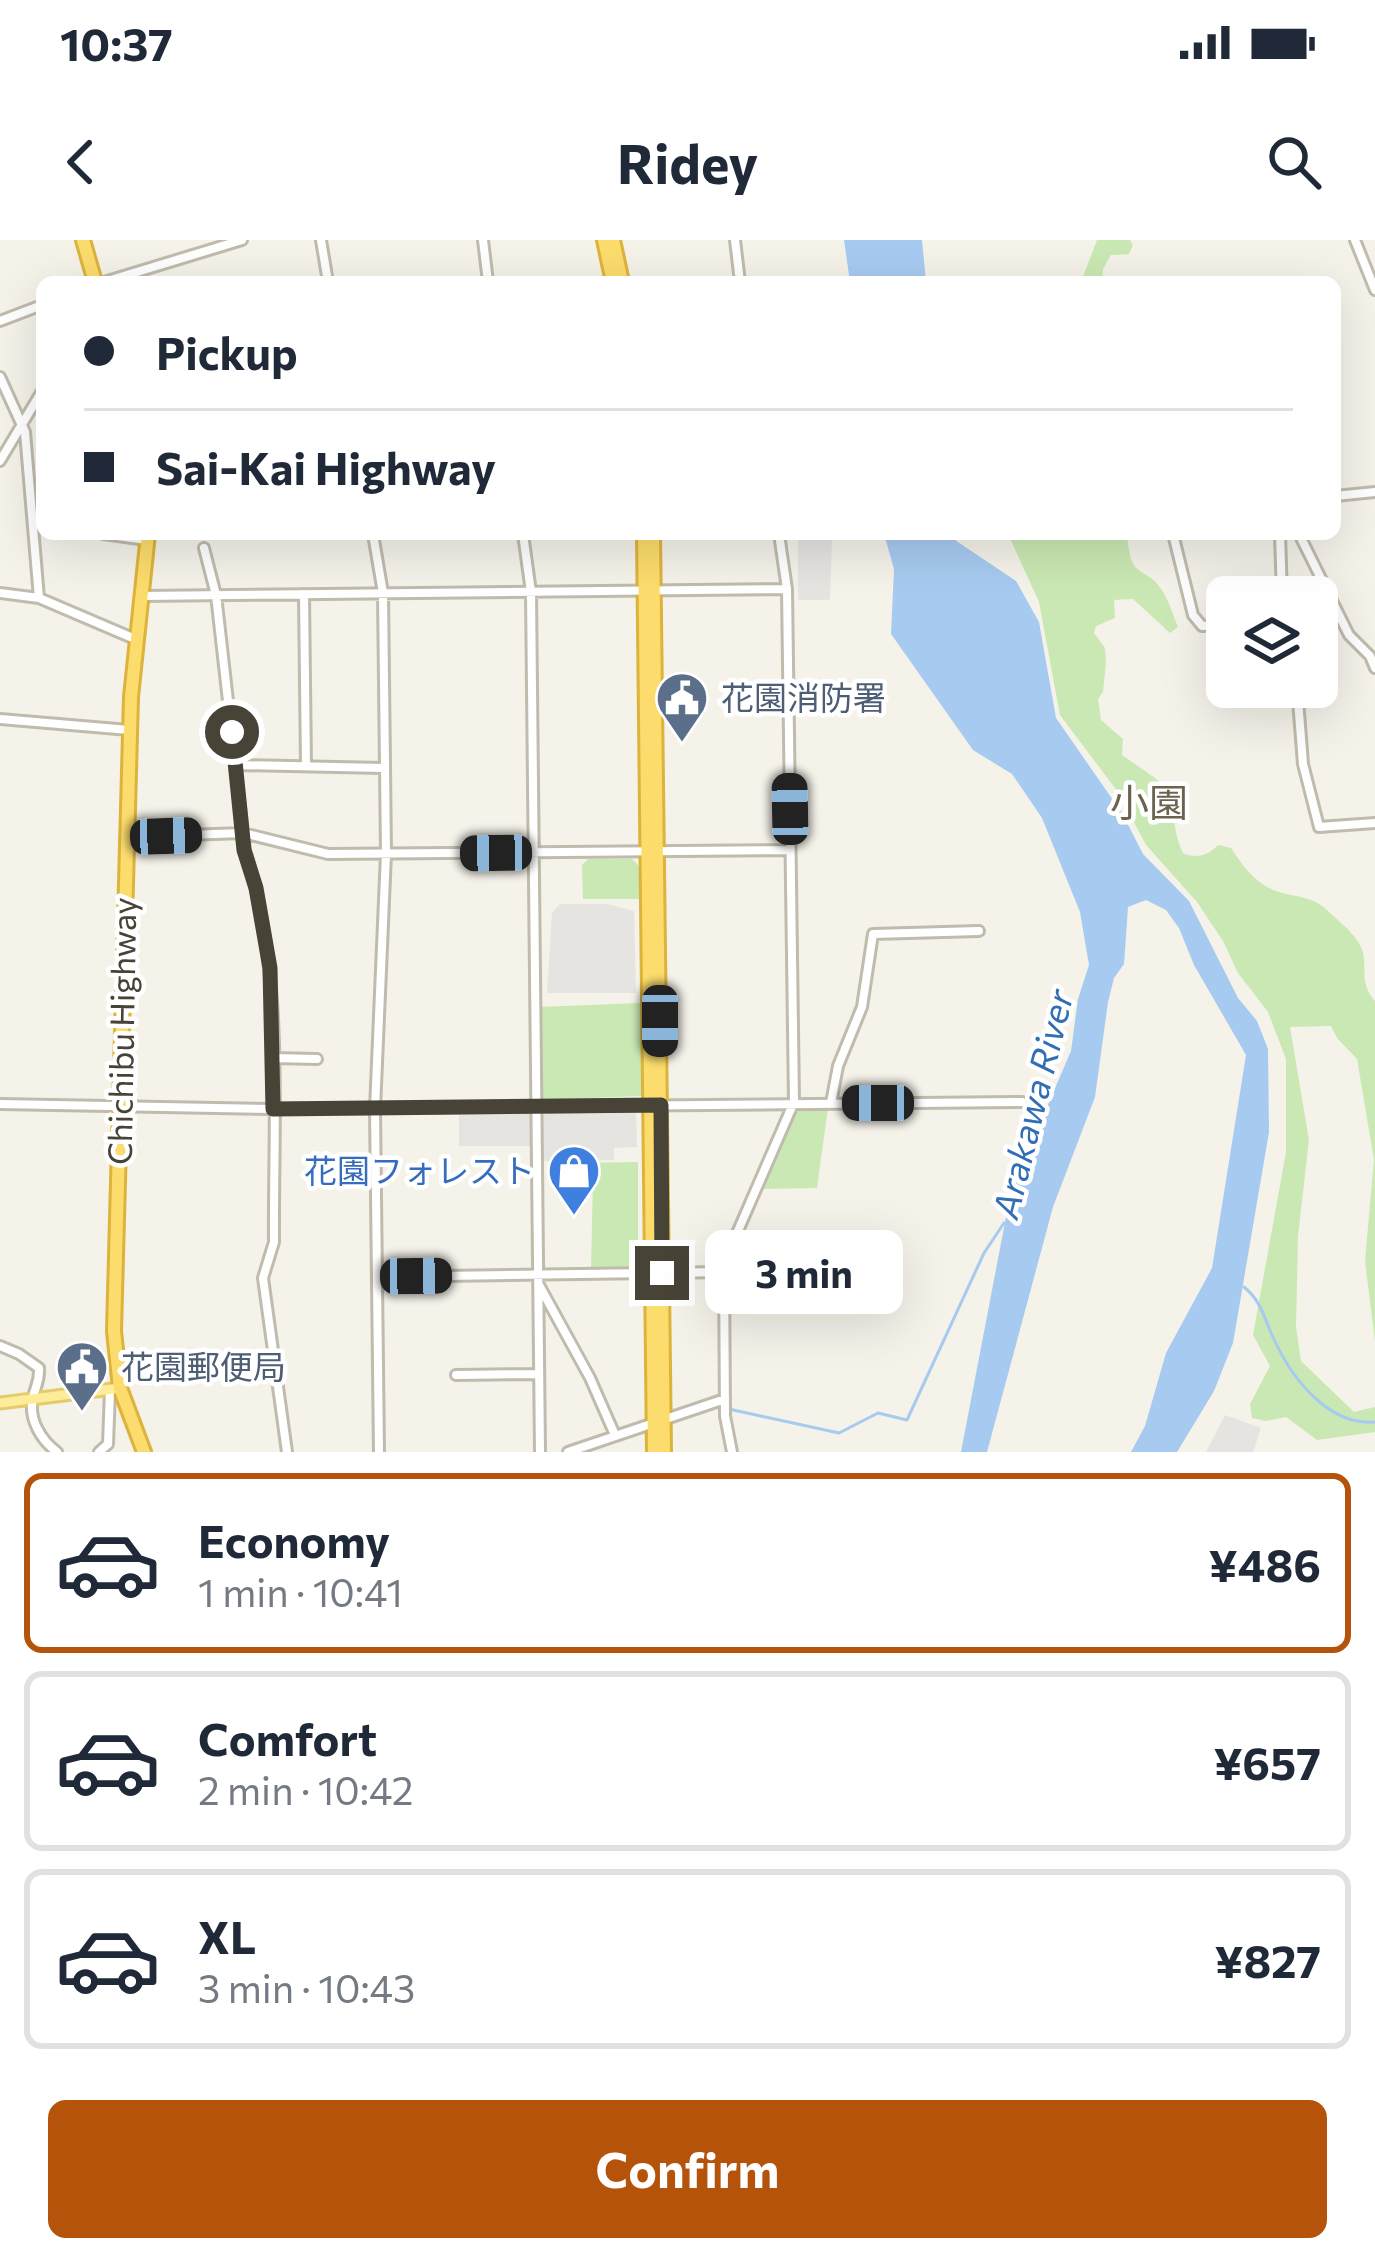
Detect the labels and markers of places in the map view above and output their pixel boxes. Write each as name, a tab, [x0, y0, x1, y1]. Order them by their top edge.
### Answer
public building icon: 花園消防署	[654, 670, 710, 744]
place label: 花園消防署	[721, 676, 886, 717]
shop icon: 花園フォレスト	[546, 1143, 602, 1217]
place label: 花園フォレスト	[304, 1149, 535, 1190]
public building icon: 花園郵便局	[54, 1339, 110, 1413]
place label: 花園郵便局	[121, 1345, 286, 1386]

